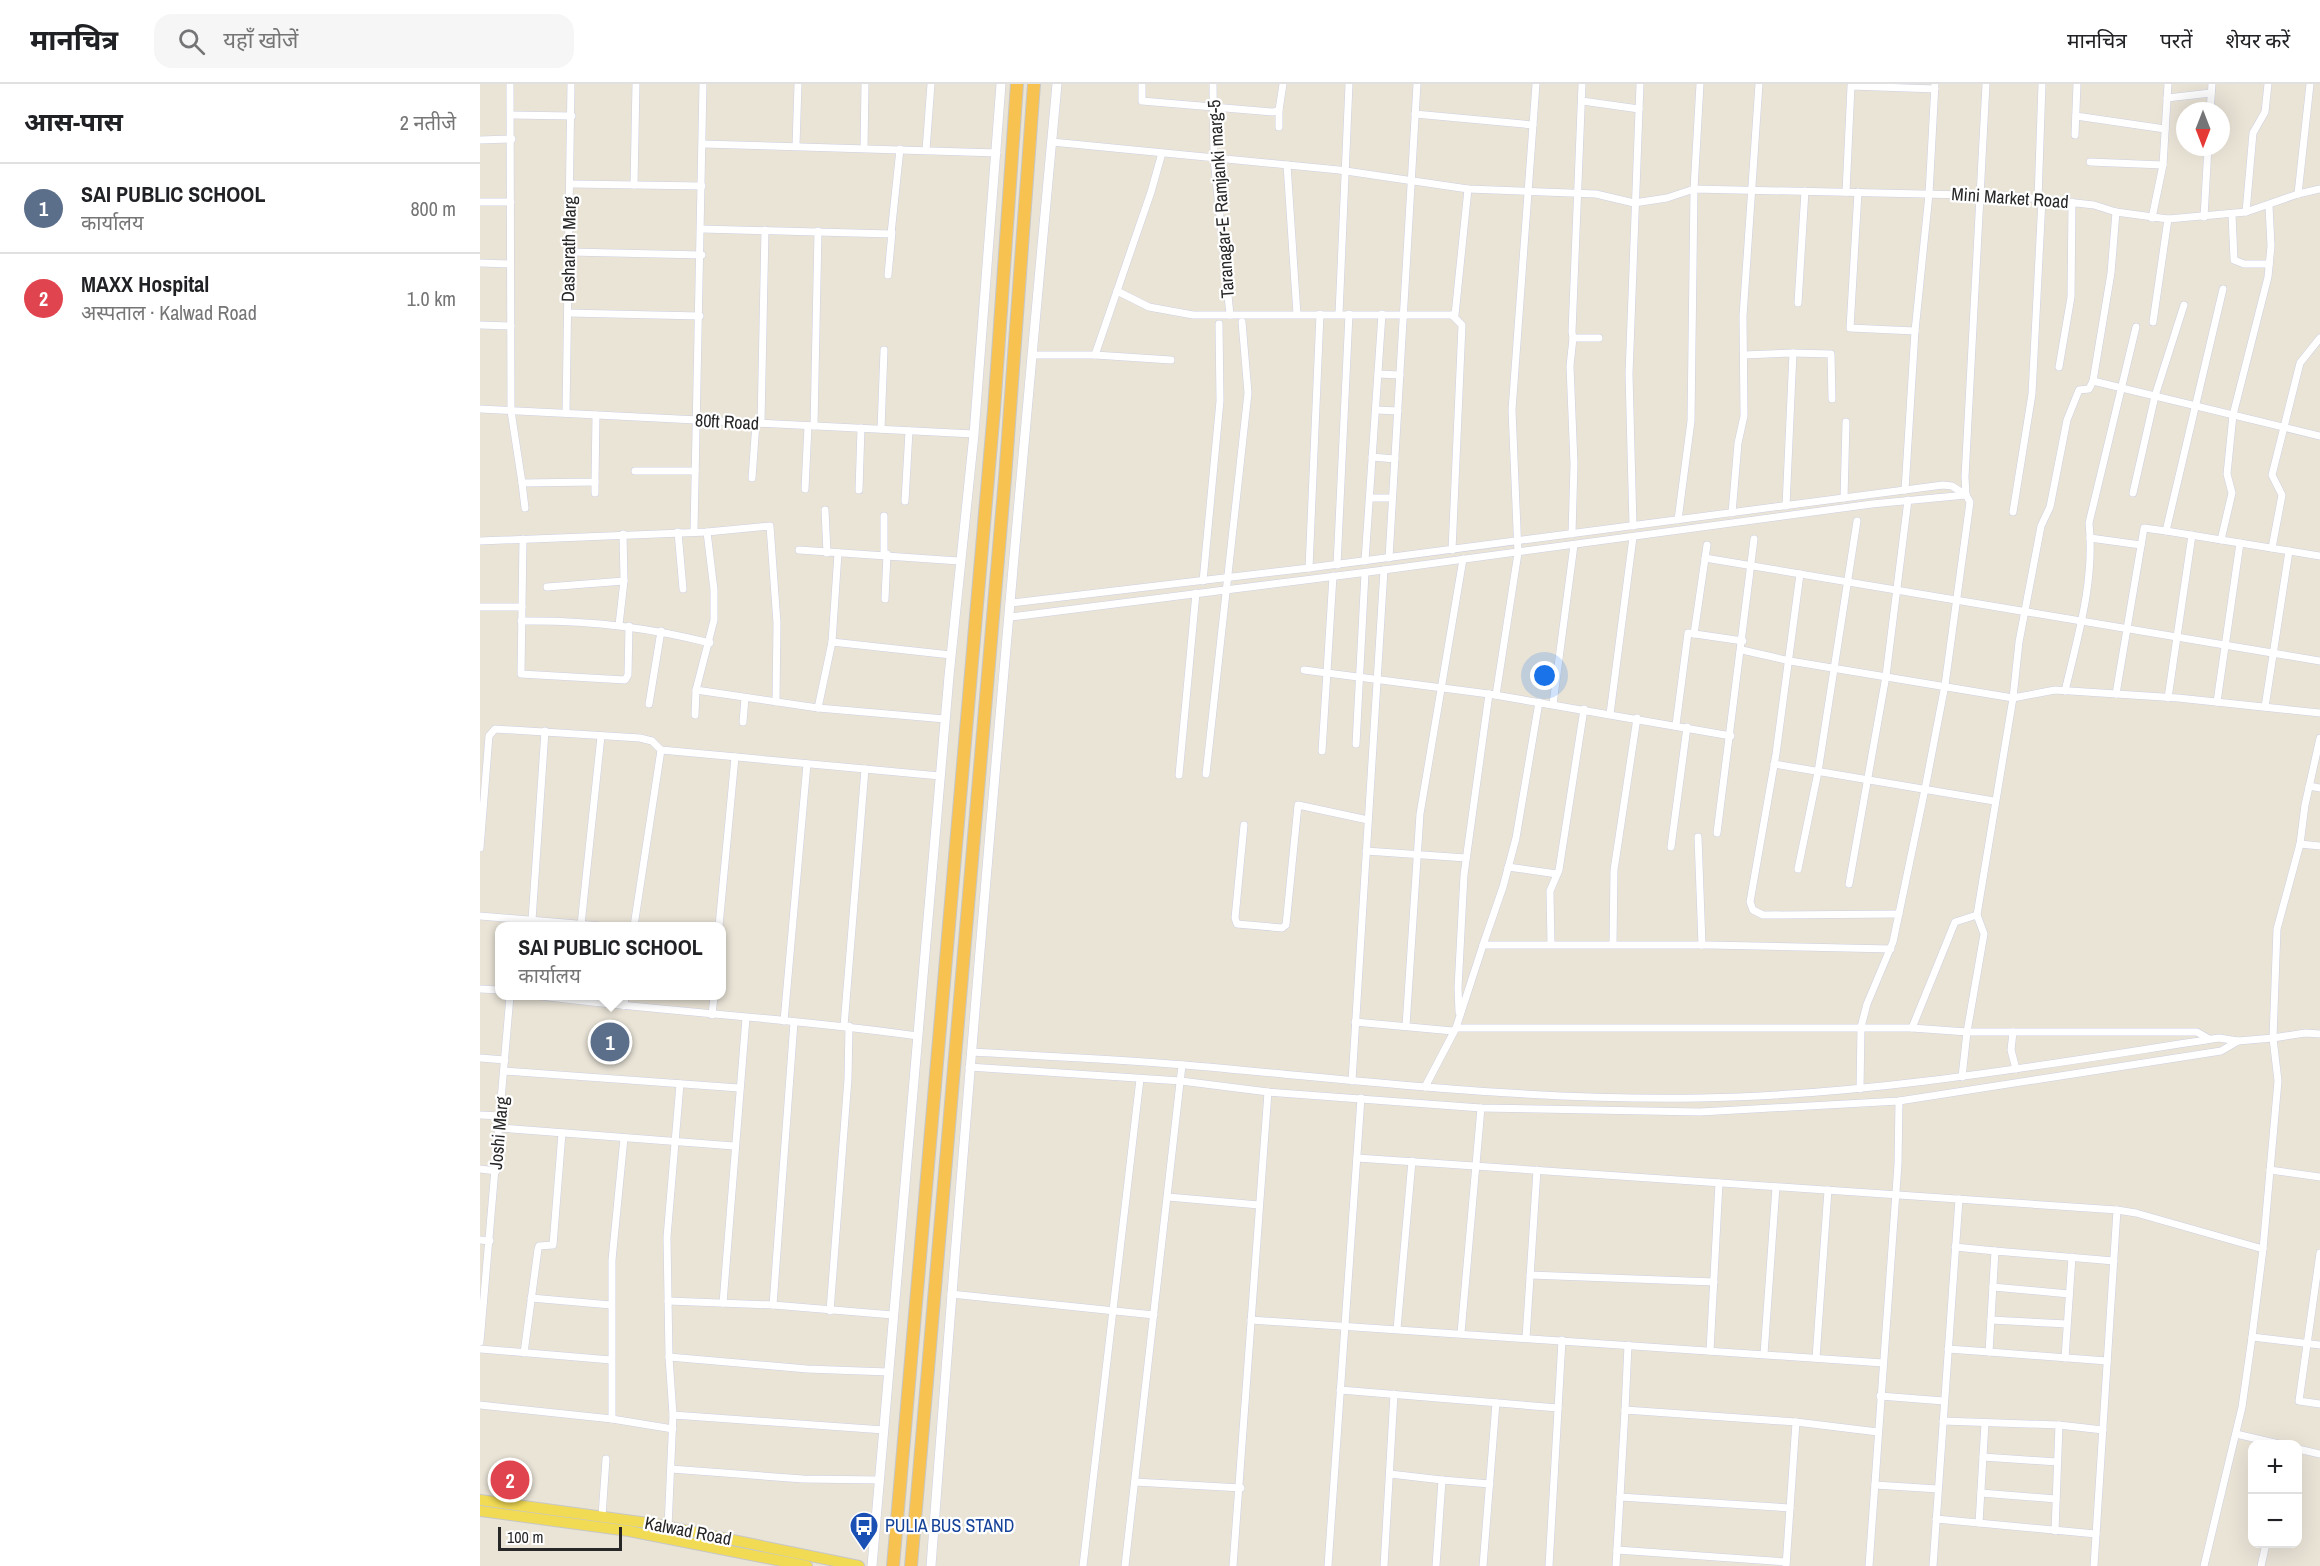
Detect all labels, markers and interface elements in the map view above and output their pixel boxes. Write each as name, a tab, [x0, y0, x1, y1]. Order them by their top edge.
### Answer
search box	[154, 14, 574, 68]
text: मानचित्र	[30, 21, 118, 59]
icon: search	[175, 25, 208, 58]
text: यहाँ खोजें	[223, 25, 298, 55]
text: मानचित्र	[2067, 26, 2127, 55]
text: परतें	[2160, 26, 2192, 55]
text: शेयर करें	[2225, 26, 2290, 55]
street label: Taranagar-E Ramjanki marg-5	[1201, 99, 1240, 299]
north arrow	[2176, 102, 2230, 156]
text: आस-पास	[24, 104, 123, 139]
text: 2 नतीजे	[400, 109, 456, 136]
text: SAI PUBLIC SCHOOL	[81, 179, 265, 209]
street label: Mini Market Road	[1951, 181, 2069, 214]
text: 1	[39, 195, 48, 222]
text: 800 m	[410, 195, 456, 222]
street label: Dasharath Marg	[555, 195, 582, 302]
text: कार्यालय	[81, 209, 143, 236]
text: MAXX Hospital	[81, 269, 209, 299]
text: 2	[39, 285, 48, 312]
text: 1.0 km	[407, 285, 456, 312]
text: अस्पताल · Kalwad Road	[81, 299, 257, 326]
street label: 80ft Road	[694, 407, 760, 436]
your location	[1530, 661, 1559, 690]
popup	[495, 922, 726, 1000]
text: SAI PUBLIC SCHOOL	[518, 932, 703, 962]
text: कार्यालय	[518, 962, 581, 989]
pin: 1	[590, 1020, 630, 1064]
street label: Joshi Marg	[483, 1095, 514, 1170]
map controls	[2248, 1440, 2302, 1548]
button: +	[2248, 1440, 2302, 1494]
pin: 2	[490, 1458, 530, 1502]
button: −	[2248, 1494, 2302, 1548]
street label: Kalwad Road	[643, 1510, 734, 1551]
bus stop icon: PULIA BUS STAND	[848, 1510, 880, 1552]
place label: PULIA BUS STAND	[885, 1513, 1014, 1538]
scale bar	[498, 1524, 622, 1552]
text: 100 m	[507, 1526, 543, 1548]

